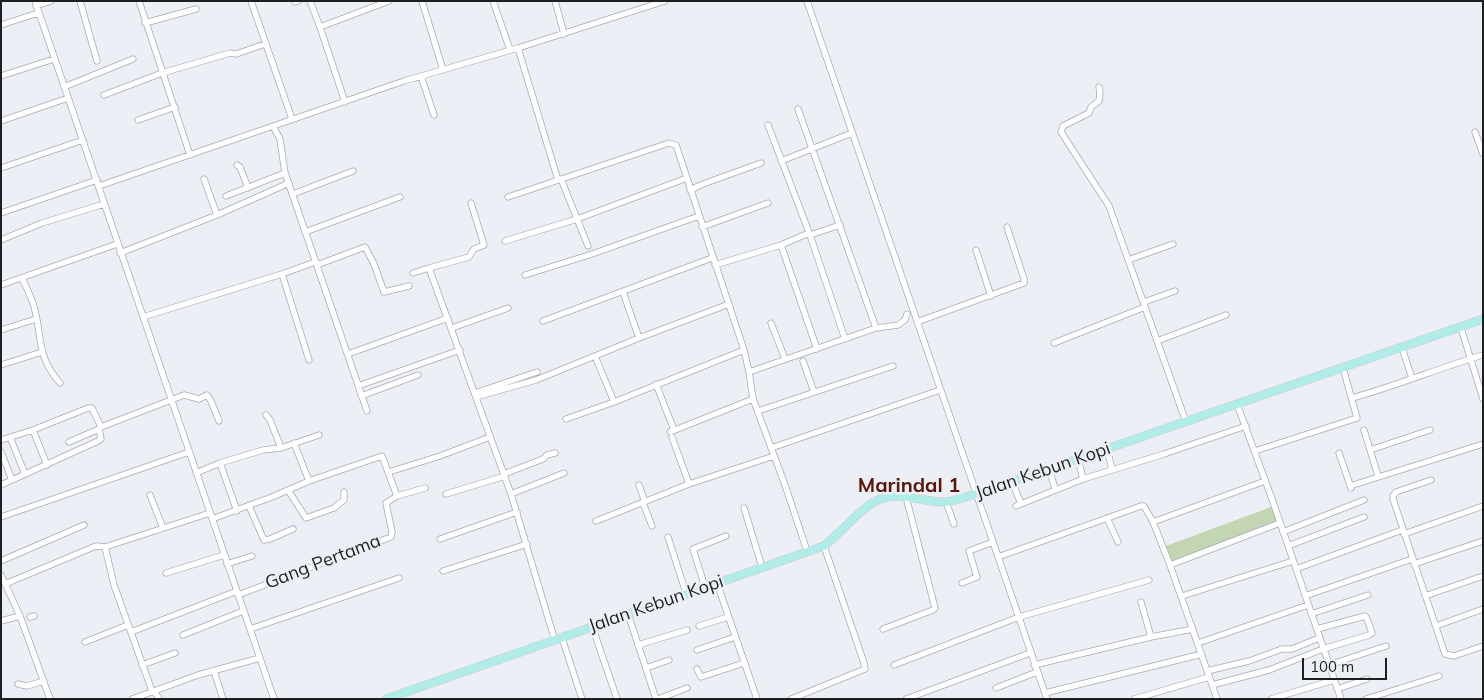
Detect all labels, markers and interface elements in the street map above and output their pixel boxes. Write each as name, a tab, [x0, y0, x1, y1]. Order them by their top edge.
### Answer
street label: Jalan Kebun Kopi	[973, 438, 1113, 504]
district label: Marindal 1	[858, 474, 960, 498]
street label: Gang Pertama	[262, 530, 384, 594]
street label: Jalan Kebun Kopi	[586, 571, 726, 637]
scale bar	[1304, 648, 1389, 680]
text: 100 m	[1310, 657, 1354, 676]

